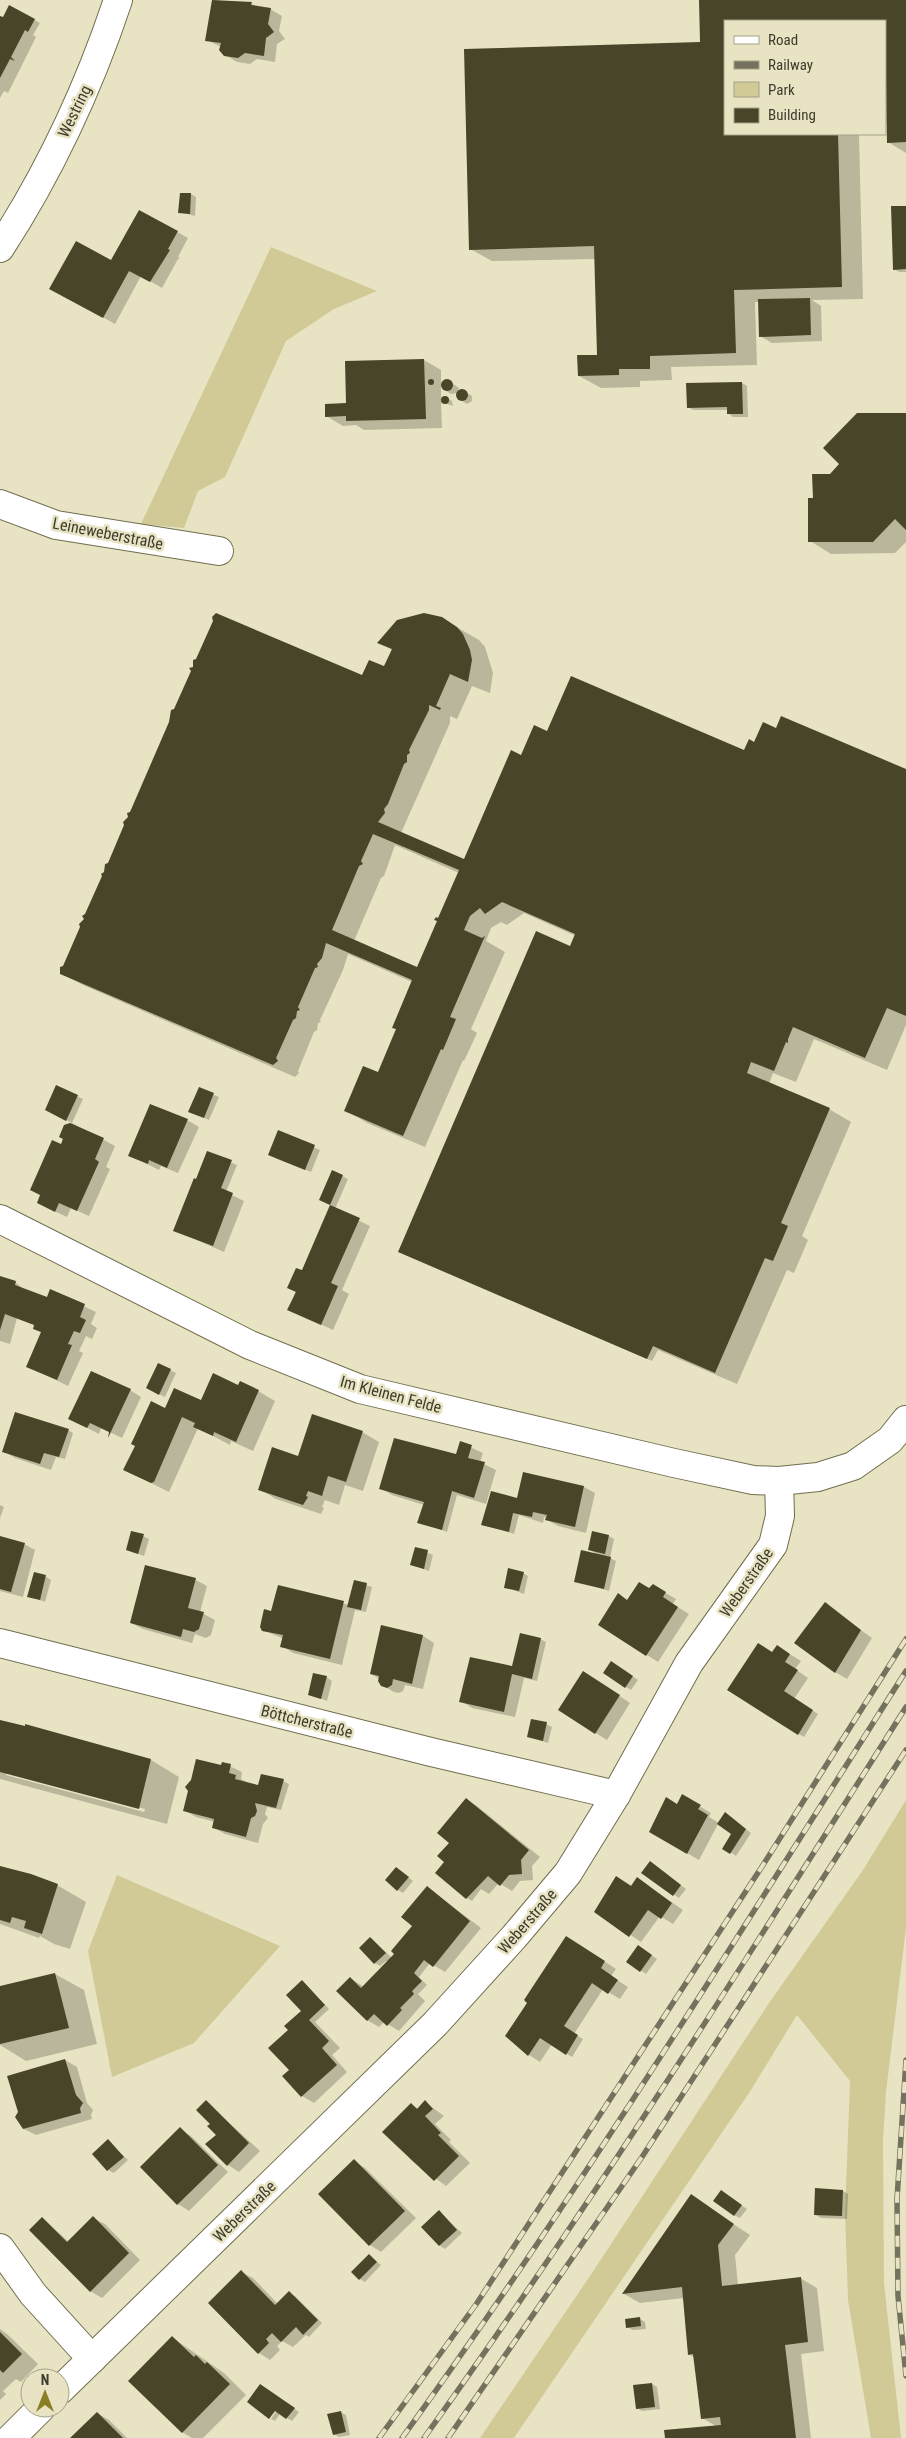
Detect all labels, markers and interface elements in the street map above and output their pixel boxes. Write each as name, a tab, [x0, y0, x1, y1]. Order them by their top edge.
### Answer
legend	[724, 20, 886, 135]
text: Road	[768, 31, 798, 49]
text: Railway	[768, 56, 813, 74]
text: Park	[768, 81, 795, 99]
street label: Westring	[54, 82, 95, 140]
text: Building	[768, 106, 816, 124]
street label: Leineweberstraße	[51, 513, 165, 554]
street label: Im Kleinen Felde	[338, 1372, 444, 1417]
street label: Weberstraße	[716, 1544, 777, 1620]
street label: Böttcherstraße	[259, 1701, 355, 1742]
street label: Weberstraße	[494, 1885, 561, 1958]
street label: Weberstraße	[209, 2177, 280, 2246]
north arrow	[20, 2368, 70, 2418]
text: N	[41, 2372, 49, 2388]

